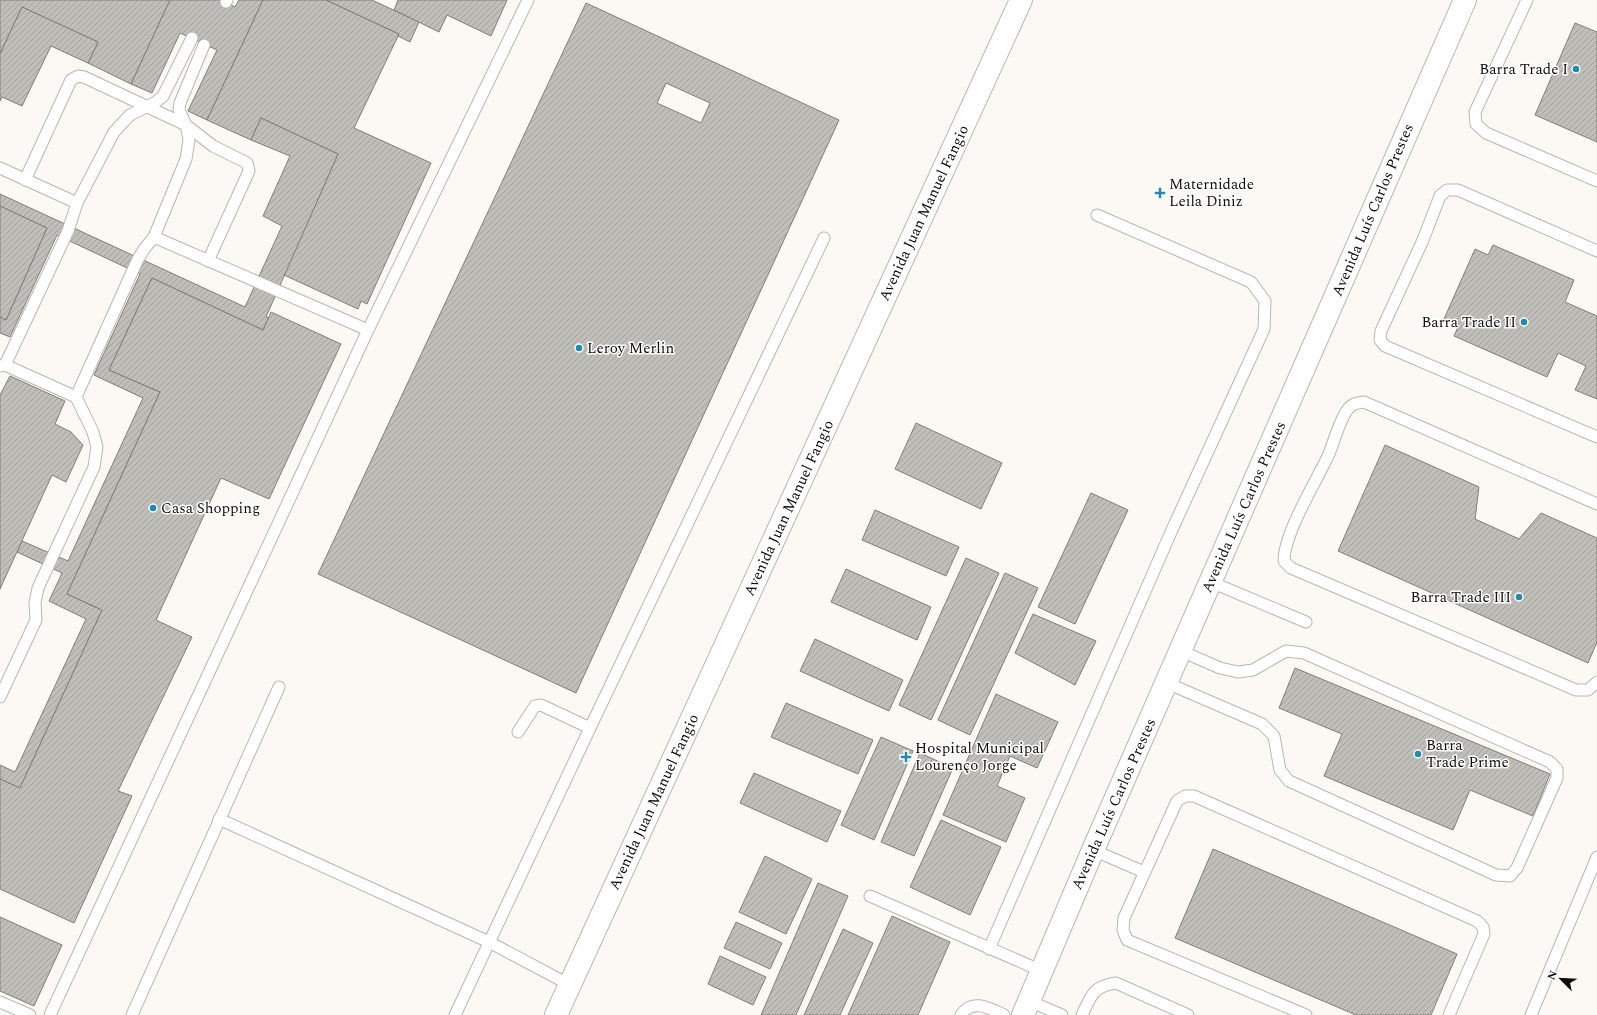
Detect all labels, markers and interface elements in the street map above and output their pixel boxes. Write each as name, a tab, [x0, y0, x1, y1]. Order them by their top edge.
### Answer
place label: Barra Trade I	[1479, 58, 1568, 81]
marker: Barra Trade I	[1571, 64, 1581, 74]
street label: Avenida Luís Carlos Prestes	[1326, 120, 1420, 300]
street label: Avenida Juan Manuel Fangio	[873, 121, 975, 305]
place label: Maternidade Leila Diniz	[1169, 173, 1254, 213]
marker: Maternidade Leila Diniz	[1154, 187, 1166, 199]
place label: Barra Trade II	[1421, 311, 1516, 334]
marker: Barra Trade II	[1519, 317, 1529, 327]
place label: Leroy Merlin	[587, 337, 674, 360]
marker: Leroy Merlin	[574, 343, 584, 353]
street label: Avenida Juan Manuel Fangio	[738, 416, 840, 600]
street label: Avenida Luís Carlos Prestes	[1196, 418, 1292, 596]
place label: Casa Shopping	[161, 497, 260, 520]
marker: Casa Shopping	[148, 503, 158, 513]
place label: Barra Trade III	[1411, 586, 1511, 609]
marker: Barra Trade III	[1514, 592, 1524, 602]
street label: Avenida Juan Manuel Fangio	[603, 710, 705, 894]
street label: Avenida Luís Carlos Prestes	[1066, 715, 1162, 893]
place label: Barra Trade Prime	[1426, 734, 1509, 774]
place label: Hospital Municipal Lourenço Jorge	[915, 737, 1044, 777]
marker: Barra Trade Prime	[1413, 749, 1423, 759]
marker: Hospital Municipal Lourenço Jorge	[900, 751, 912, 763]
north arrow	[1541, 959, 1581, 999]
text: N	[1543, 968, 1562, 983]

